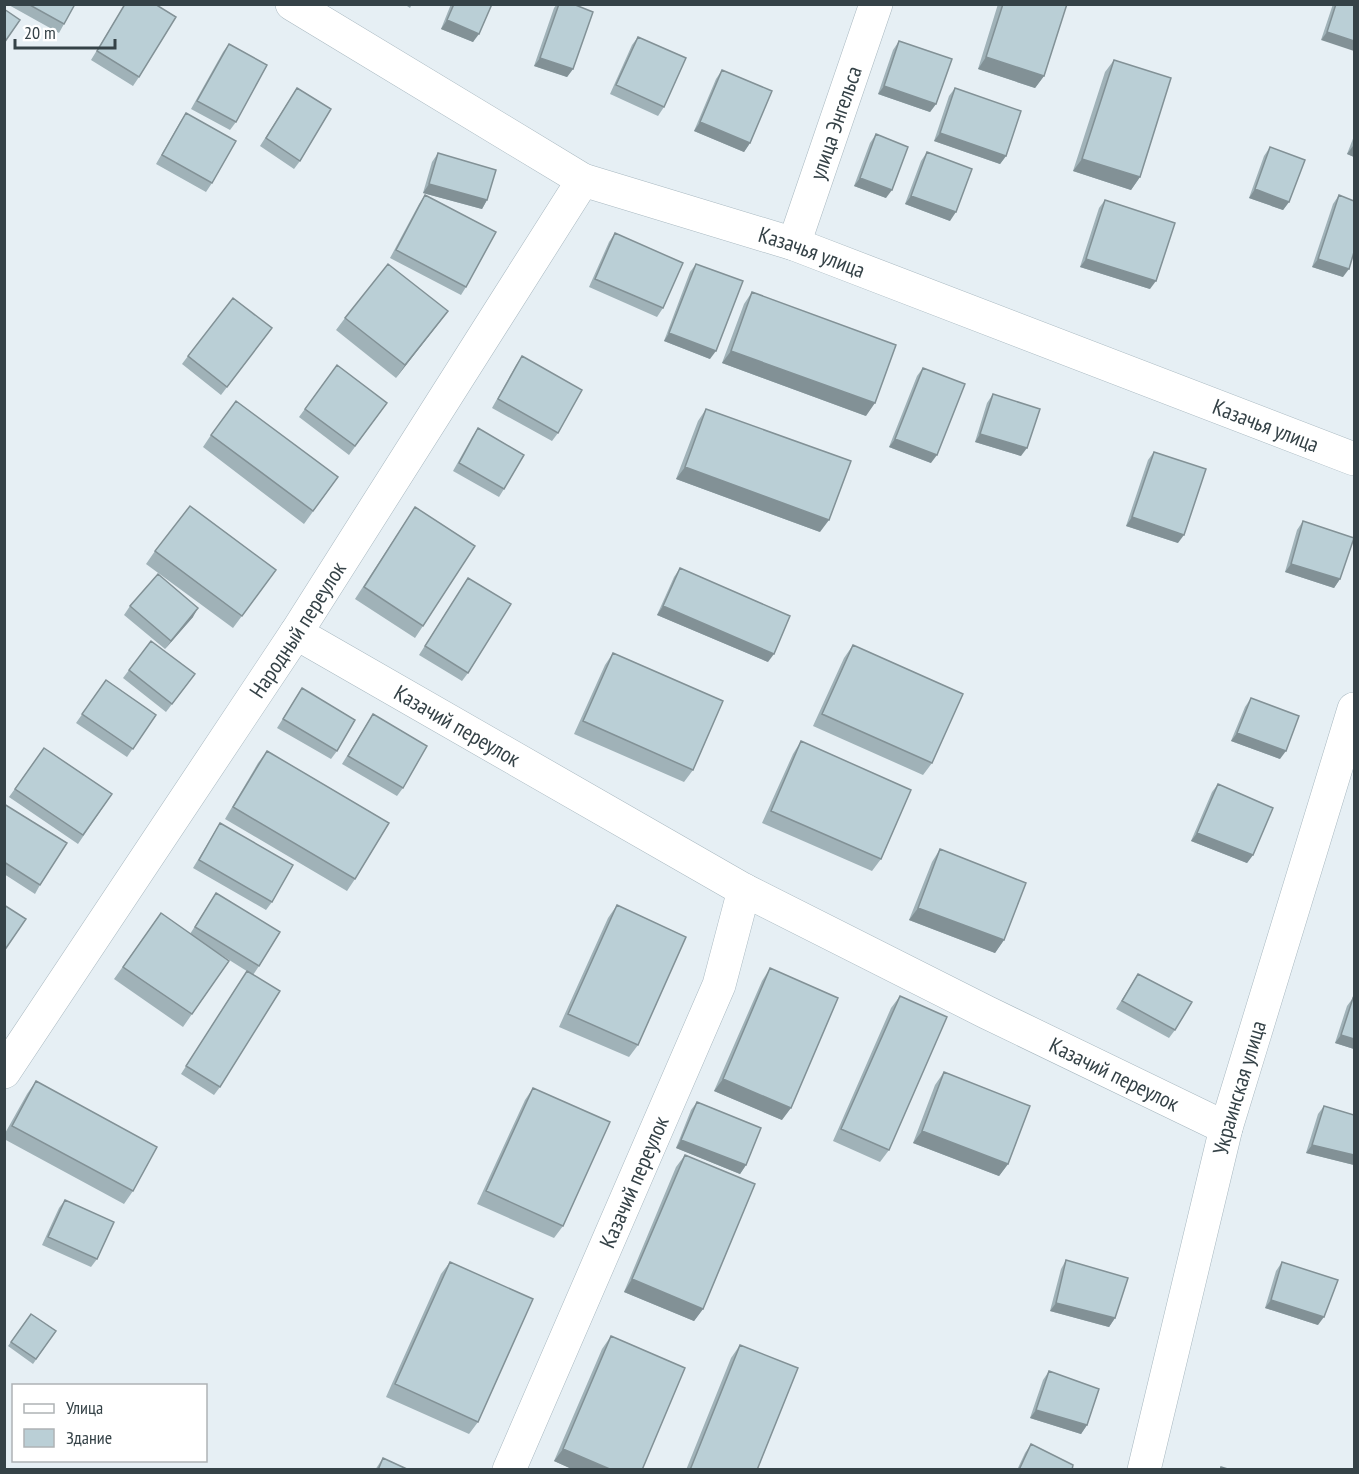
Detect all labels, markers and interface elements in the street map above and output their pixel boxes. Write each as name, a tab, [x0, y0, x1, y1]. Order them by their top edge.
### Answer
scale bar	[15, 12, 116, 50]
text: 20 m	[24, 21, 56, 44]
street label: улица Энгельса	[803, 62, 868, 183]
street label: Казачья улица	[755, 220, 869, 284]
street label: Казачья улица	[1209, 392, 1323, 458]
street label: Народный переулок	[243, 556, 352, 703]
street label: Казачий переулок	[389, 678, 526, 773]
street label: Украинская улица	[1206, 1017, 1272, 1157]
street label: Казачий переулок	[1045, 1031, 1184, 1117]
street label: Казачий переулок	[593, 1111, 675, 1252]
legend	[12, 1384, 207, 1462]
text: Улица	[66, 1396, 103, 1419]
text: Здание	[66, 1426, 112, 1449]

